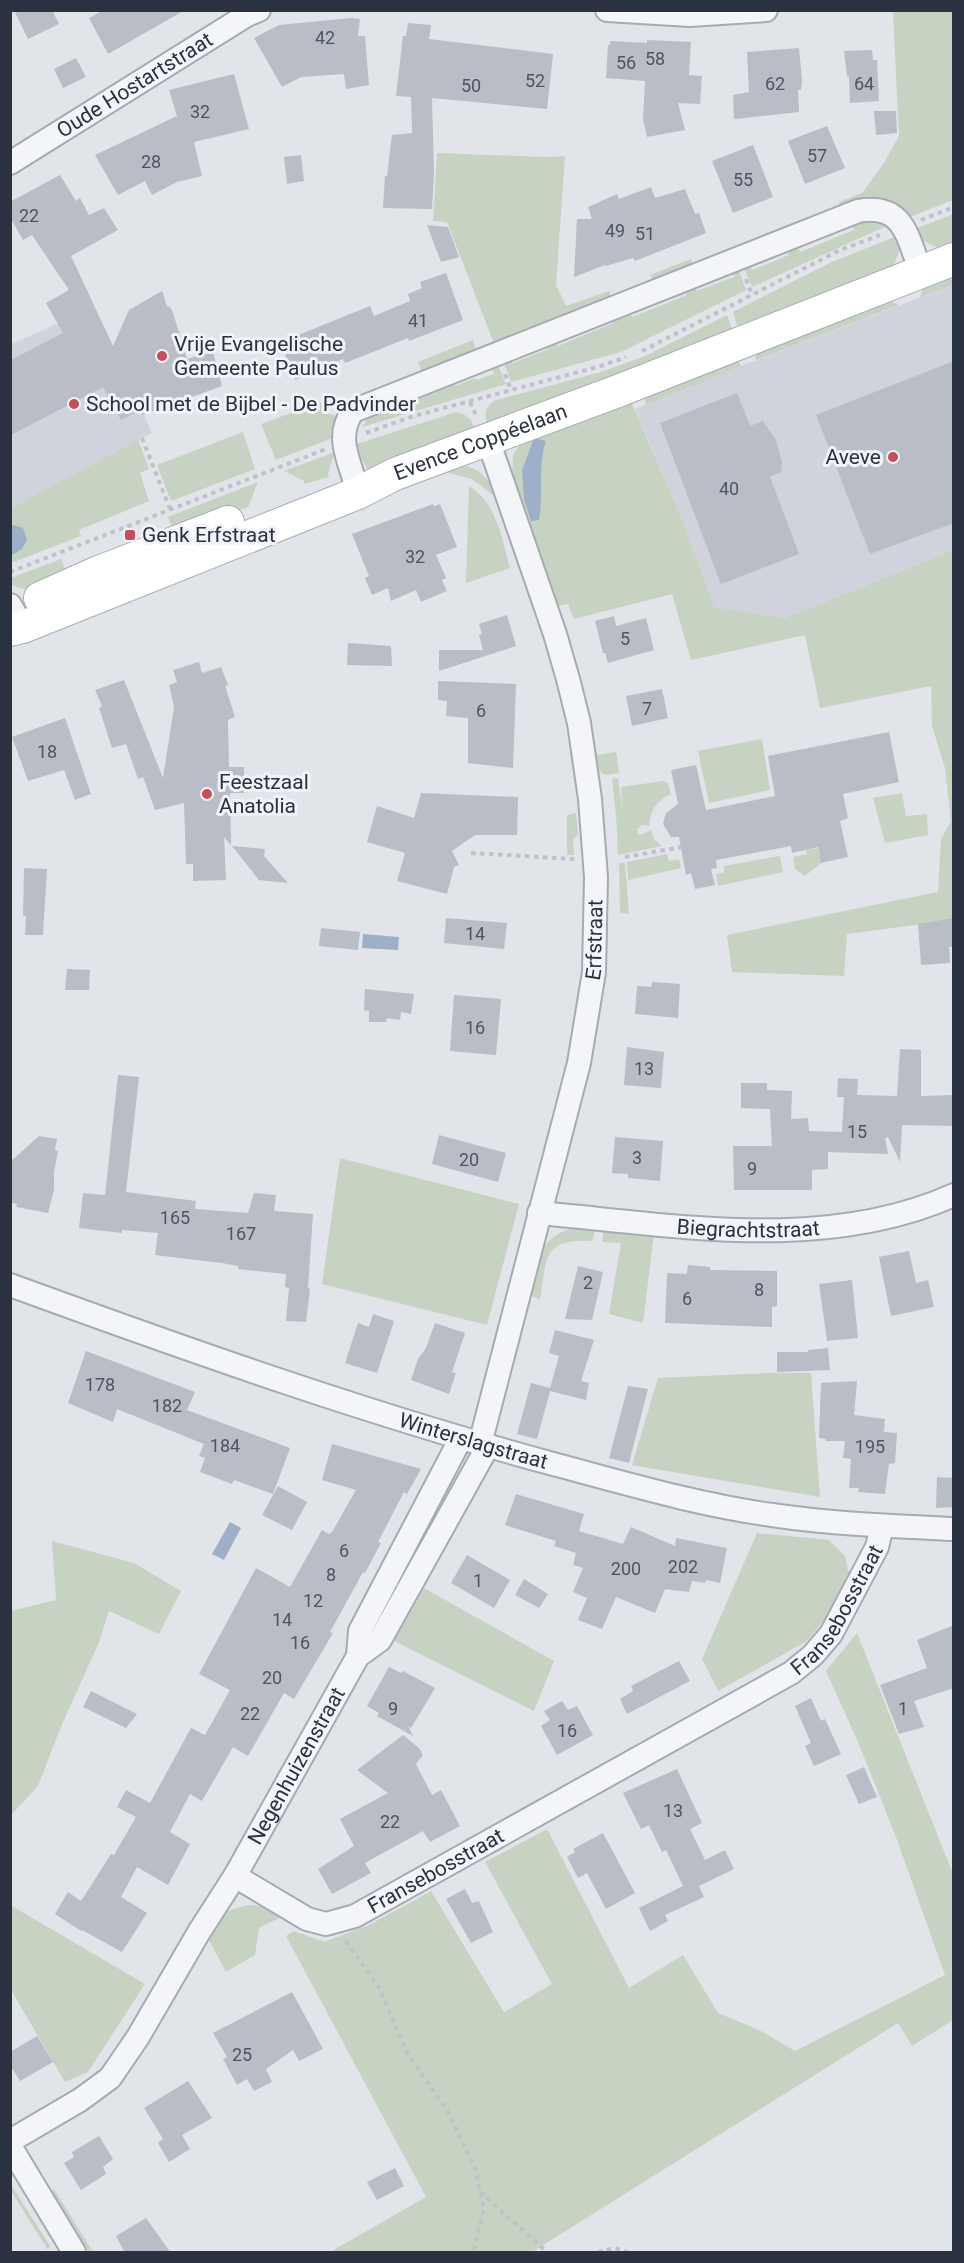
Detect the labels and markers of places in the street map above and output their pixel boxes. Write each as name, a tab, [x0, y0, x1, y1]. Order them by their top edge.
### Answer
place label: Vrije Evangelische Gemeente Paulus	[174, 332, 343, 380]
marker: Vrije Evangelische Gemeente Paulus	[155, 349, 169, 363]
place label: School met de Bijbel - De Padvinder	[86, 392, 416, 416]
marker: School met de Bijbel - De Padvinder	[67, 397, 81, 411]
place label: Aveve	[826, 445, 881, 469]
marker: Aveve	[886, 450, 900, 464]
place label: Genk Erfstraat	[142, 523, 276, 547]
marker: Genk Erfstraat	[123, 528, 137, 542]
place label: Feestzaal Anatolia	[219, 770, 309, 818]
marker: Feestzaal Anatolia	[200, 787, 214, 801]

